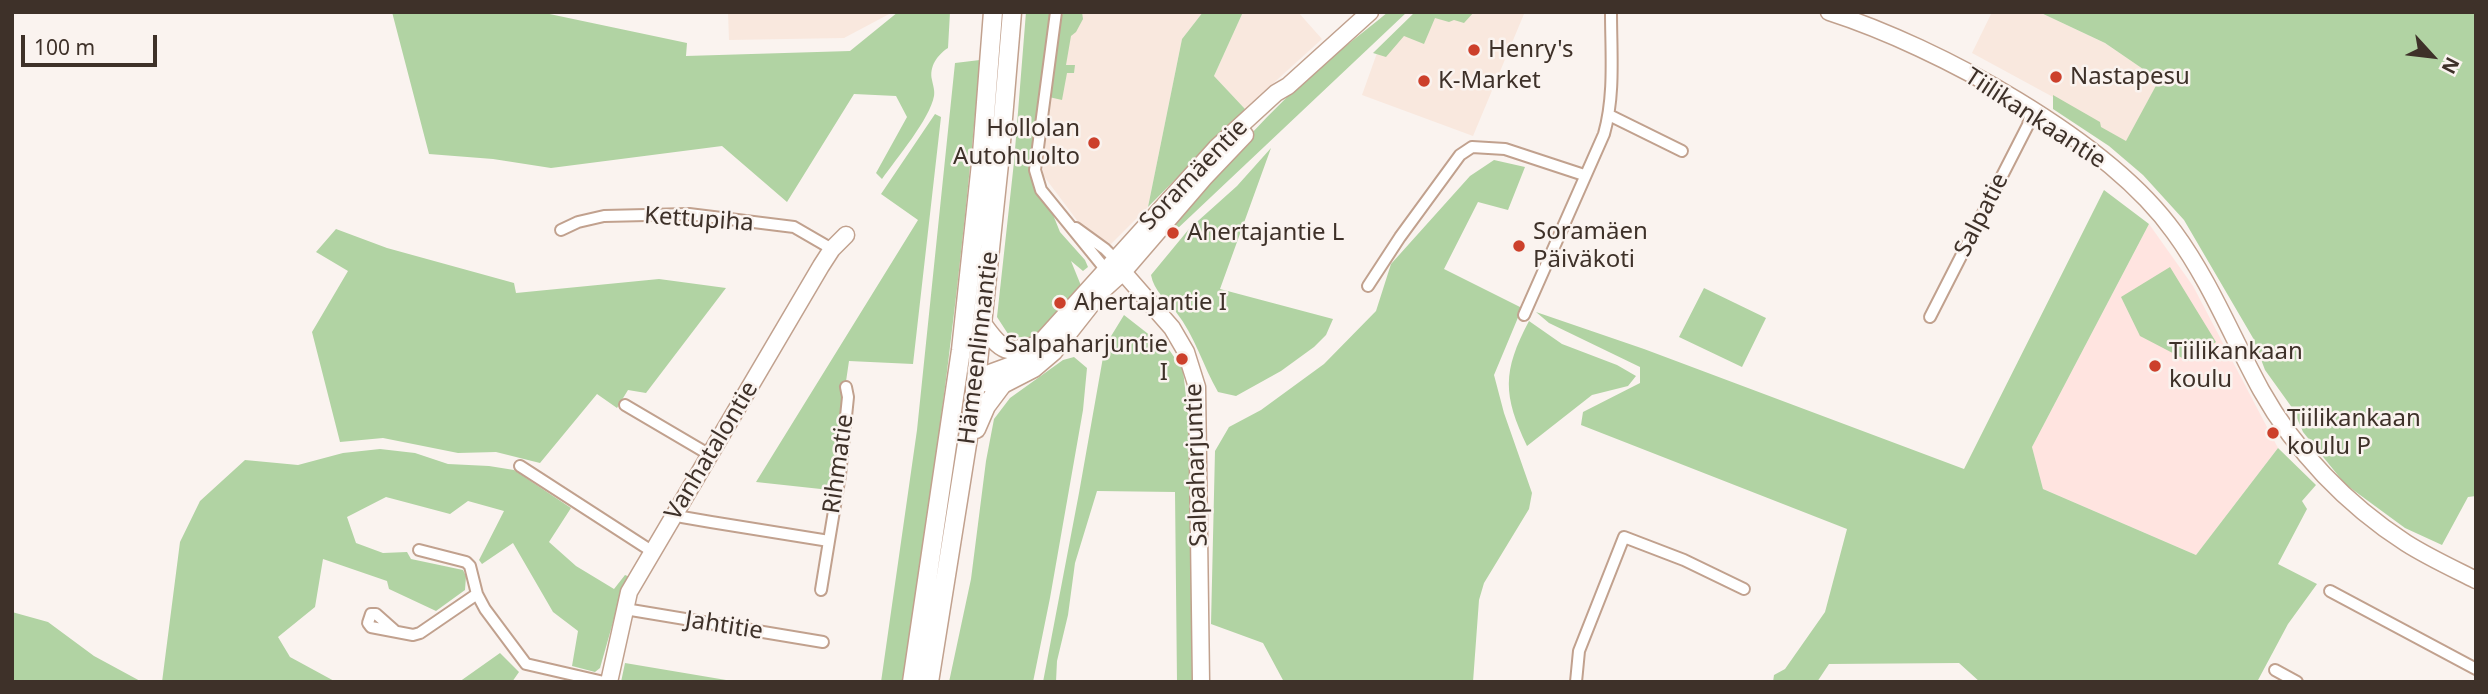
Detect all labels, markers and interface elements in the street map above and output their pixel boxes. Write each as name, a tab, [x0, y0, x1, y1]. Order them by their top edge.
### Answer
scale bar	[24, 21, 161, 65]
north arrow	[2397, 21, 2467, 91]
text: 100 m	[34, 33, 95, 61]
place label: Henry's	[1488, 36, 1573, 64]
marker: Henry's	[1466, 42, 1482, 58]
text: N	[2436, 53, 2466, 78]
street label: Tiilikankaantie	[1959, 63, 2111, 175]
place label: Nastapesu	[2070, 63, 2190, 91]
place label: K-Market	[1438, 67, 1541, 95]
marker: Nastapesu	[2048, 69, 2064, 85]
marker: K-Market	[1416, 73, 1432, 89]
street label: Soramäentie	[1134, 113, 1254, 237]
place label: Hollolan Autohuolto	[953, 115, 1080, 171]
marker: Hollolan Autohuolto	[1086, 135, 1102, 151]
street label: Salpatie	[1949, 169, 2015, 261]
street label: Kettupiha	[643, 202, 755, 238]
place label: Soramäen Päiväkoti	[1533, 218, 1648, 274]
place label: Ahertajantie L	[1187, 219, 1344, 247]
marker: Ahertajantie L	[1165, 225, 1181, 241]
marker: Soramäen Päiväkoti	[1511, 238, 1527, 254]
street label: Hämeenlinnantie	[953, 250, 1005, 446]
place label: Ahertajantie I	[1074, 289, 1227, 317]
marker: Ahertajantie I	[1052, 295, 1068, 311]
place label: Salpaharjuntie I	[1004, 331, 1168, 387]
place label: Tiilikankaan koulu	[2169, 338, 2303, 394]
marker: Salpaharjuntie I	[1174, 351, 1190, 367]
marker: Tiilikankaan koulu	[2147, 358, 2163, 374]
street label: Vanhatalontie	[659, 376, 765, 526]
street label: Salpaharjuntie	[1180, 383, 1214, 547]
place label: Tiilikankaan koulu P	[2287, 405, 2421, 461]
street label: Rihmatie	[818, 412, 860, 516]
marker: Tiilikankaan koulu P	[2265, 425, 2281, 441]
street label: Jahtitie	[683, 606, 765, 646]

